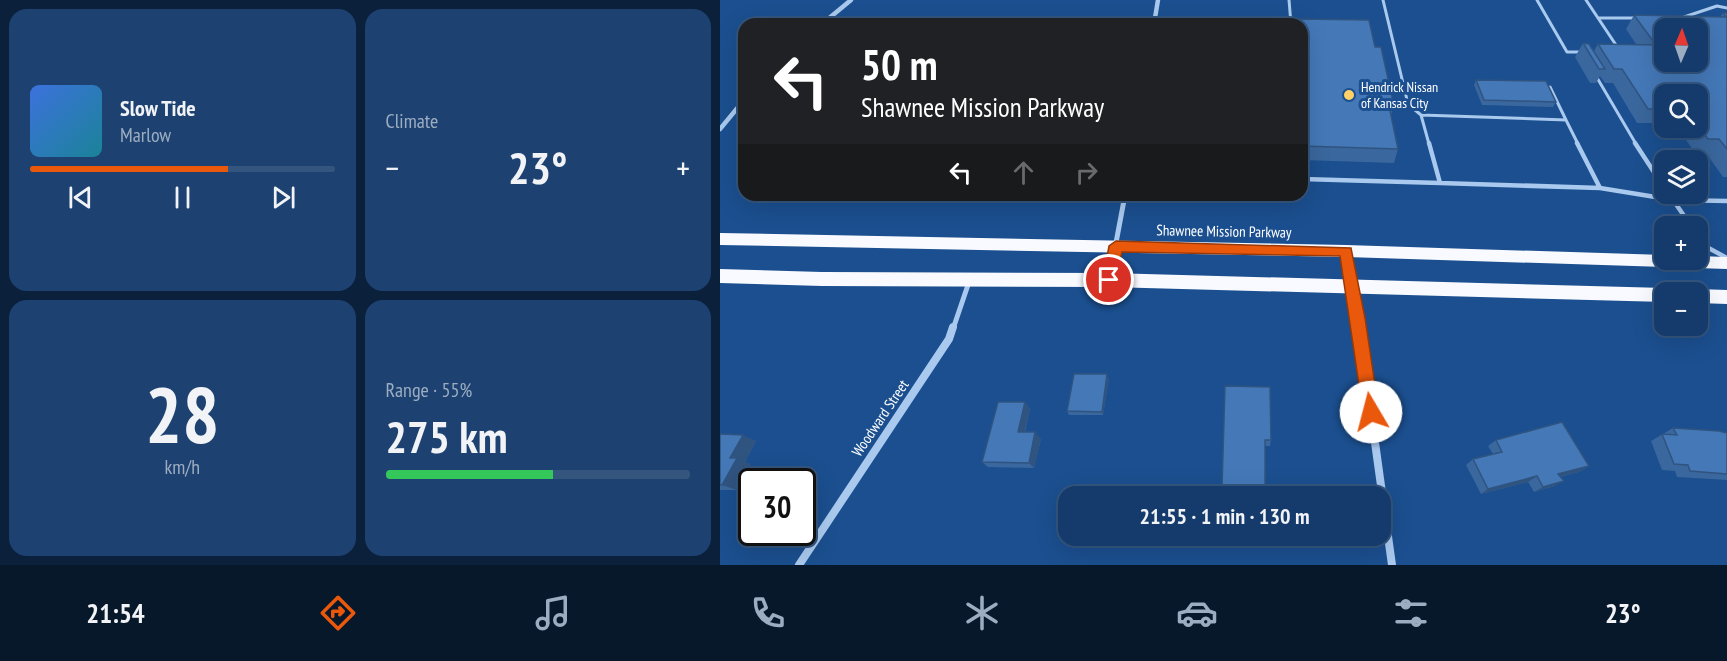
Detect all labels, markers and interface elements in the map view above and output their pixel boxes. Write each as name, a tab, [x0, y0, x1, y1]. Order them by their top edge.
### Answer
north arrow	[1654, 18, 1708, 72]
map controls	[1654, 18, 1708, 336]
text: 50 m	[861, 37, 938, 92]
icon: left	[762, 42, 840, 120]
place label: Hendrick Nissan of Kansas City	[1361, 78, 1438, 112]
button: search	[1654, 84, 1708, 138]
marker: Hendrick Nissan of Kansas City	[1342, 88, 1356, 102]
text: Shawnee Mission Parkway	[861, 90, 1104, 124]
text: Slow Tide	[120, 94, 196, 122]
text: Climate	[386, 108, 438, 134]
text: Marlow	[120, 122, 171, 148]
text: 23°	[508, 138, 567, 196]
text: −	[386, 146, 399, 189]
text: +	[676, 146, 690, 189]
button: layers	[1654, 150, 1708, 204]
icon: left	[944, 156, 977, 189]
icon: ahead	[1007, 156, 1040, 189]
icon: right	[1070, 156, 1103, 189]
icon: previous	[64, 181, 97, 214]
icon: pause	[166, 181, 199, 214]
icon: next	[267, 181, 300, 214]
button: +	[1654, 216, 1708, 270]
street label: Shawnee Mission Parkway	[1156, 220, 1292, 242]
pin	[1083, 254, 1134, 305]
icon: arrive	[1092, 263, 1125, 296]
button: −	[1654, 282, 1708, 336]
text: 28	[145, 364, 220, 465]
street label: Woodward Street	[847, 376, 913, 460]
text: Range · 55%	[386, 377, 472, 403]
position arrow	[1339, 380, 1403, 444]
text: 275 km	[386, 407, 508, 465]
text: km/h	[165, 454, 200, 480]
speed limit sign: 30	[738, 468, 816, 546]
text: 21:55 · 1 min · 130 m	[1139, 502, 1310, 530]
icon: directions	[317, 592, 359, 634]
icon: music	[532, 592, 574, 634]
icon: phone	[747, 592, 789, 634]
icon: climate	[961, 592, 1003, 634]
icon: car	[1176, 592, 1218, 634]
icon: filters	[1390, 592, 1432, 634]
text: 21:54	[86, 596, 145, 630]
text: 23°	[1605, 596, 1641, 630]

